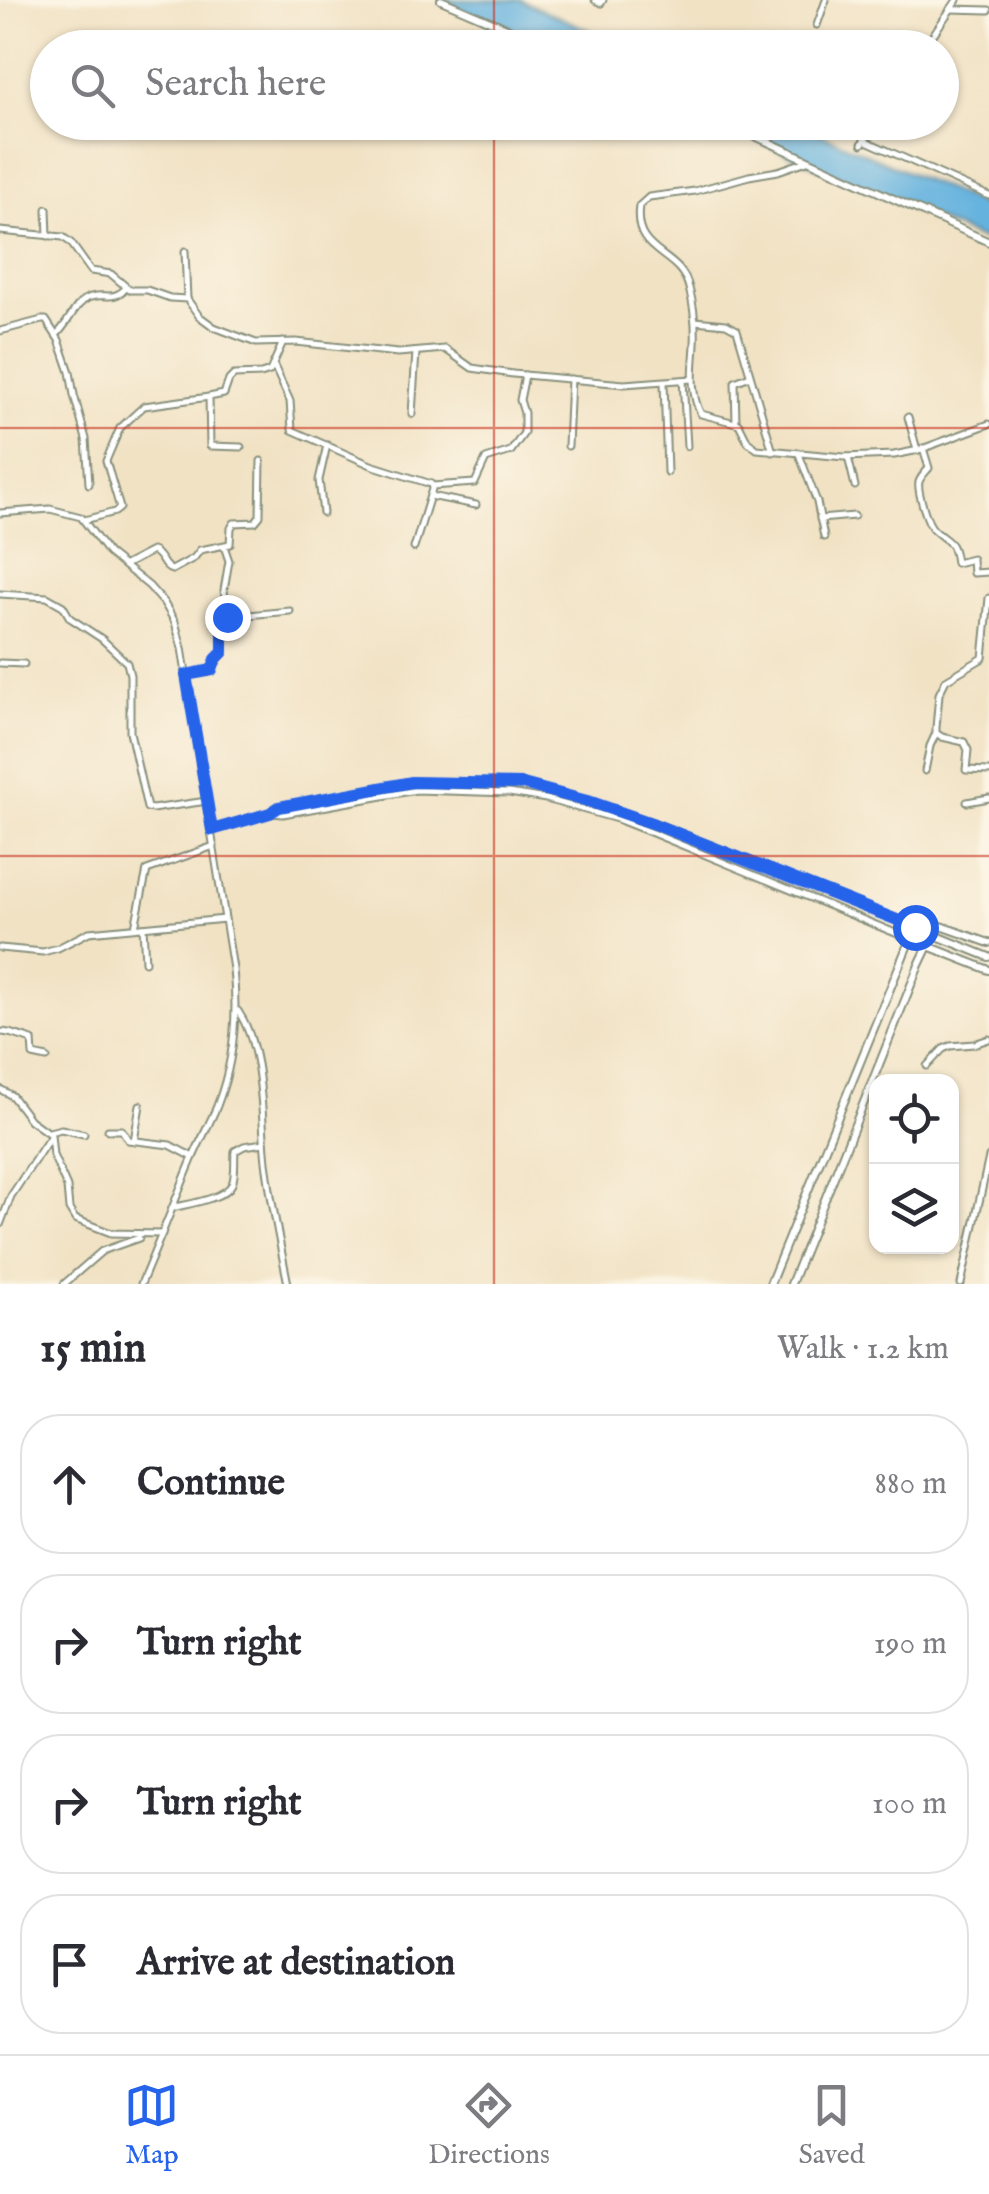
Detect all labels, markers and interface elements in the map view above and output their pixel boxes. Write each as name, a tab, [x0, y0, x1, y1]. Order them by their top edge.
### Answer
search box	[30, 30, 959, 140]
icon: search	[65, 58, 120, 113]
text: Search here	[145, 61, 326, 109]
route end	[205, 595, 251, 641]
route start	[893, 905, 939, 951]
map controls	[869, 1074, 959, 1254]
button: locate	[869, 1074, 959, 1164]
button: layers	[869, 1164, 959, 1254]
text: 15 min	[40, 1323, 146, 1376]
text: Walk · 1.2 km	[777, 1329, 949, 1370]
icon: ahead	[42, 1457, 97, 1512]
text: Continue	[137, 1460, 285, 1508]
text: 880 m	[874, 1464, 947, 1505]
icon: right	[42, 1617, 97, 1672]
text: Turn right	[137, 1620, 301, 1668]
text: 190 m	[874, 1624, 947, 1665]
icon: right	[42, 1777, 97, 1832]
text: Turn right	[137, 1780, 301, 1828]
text: 100 m	[872, 1784, 947, 1825]
icon: arrive	[42, 1937, 97, 1992]
text: Arrive at destination	[137, 1940, 455, 1988]
tab: Map	[124, 2078, 179, 2173]
tab: Directions	[428, 2078, 550, 2173]
tab: Saved	[798, 2078, 865, 2173]

